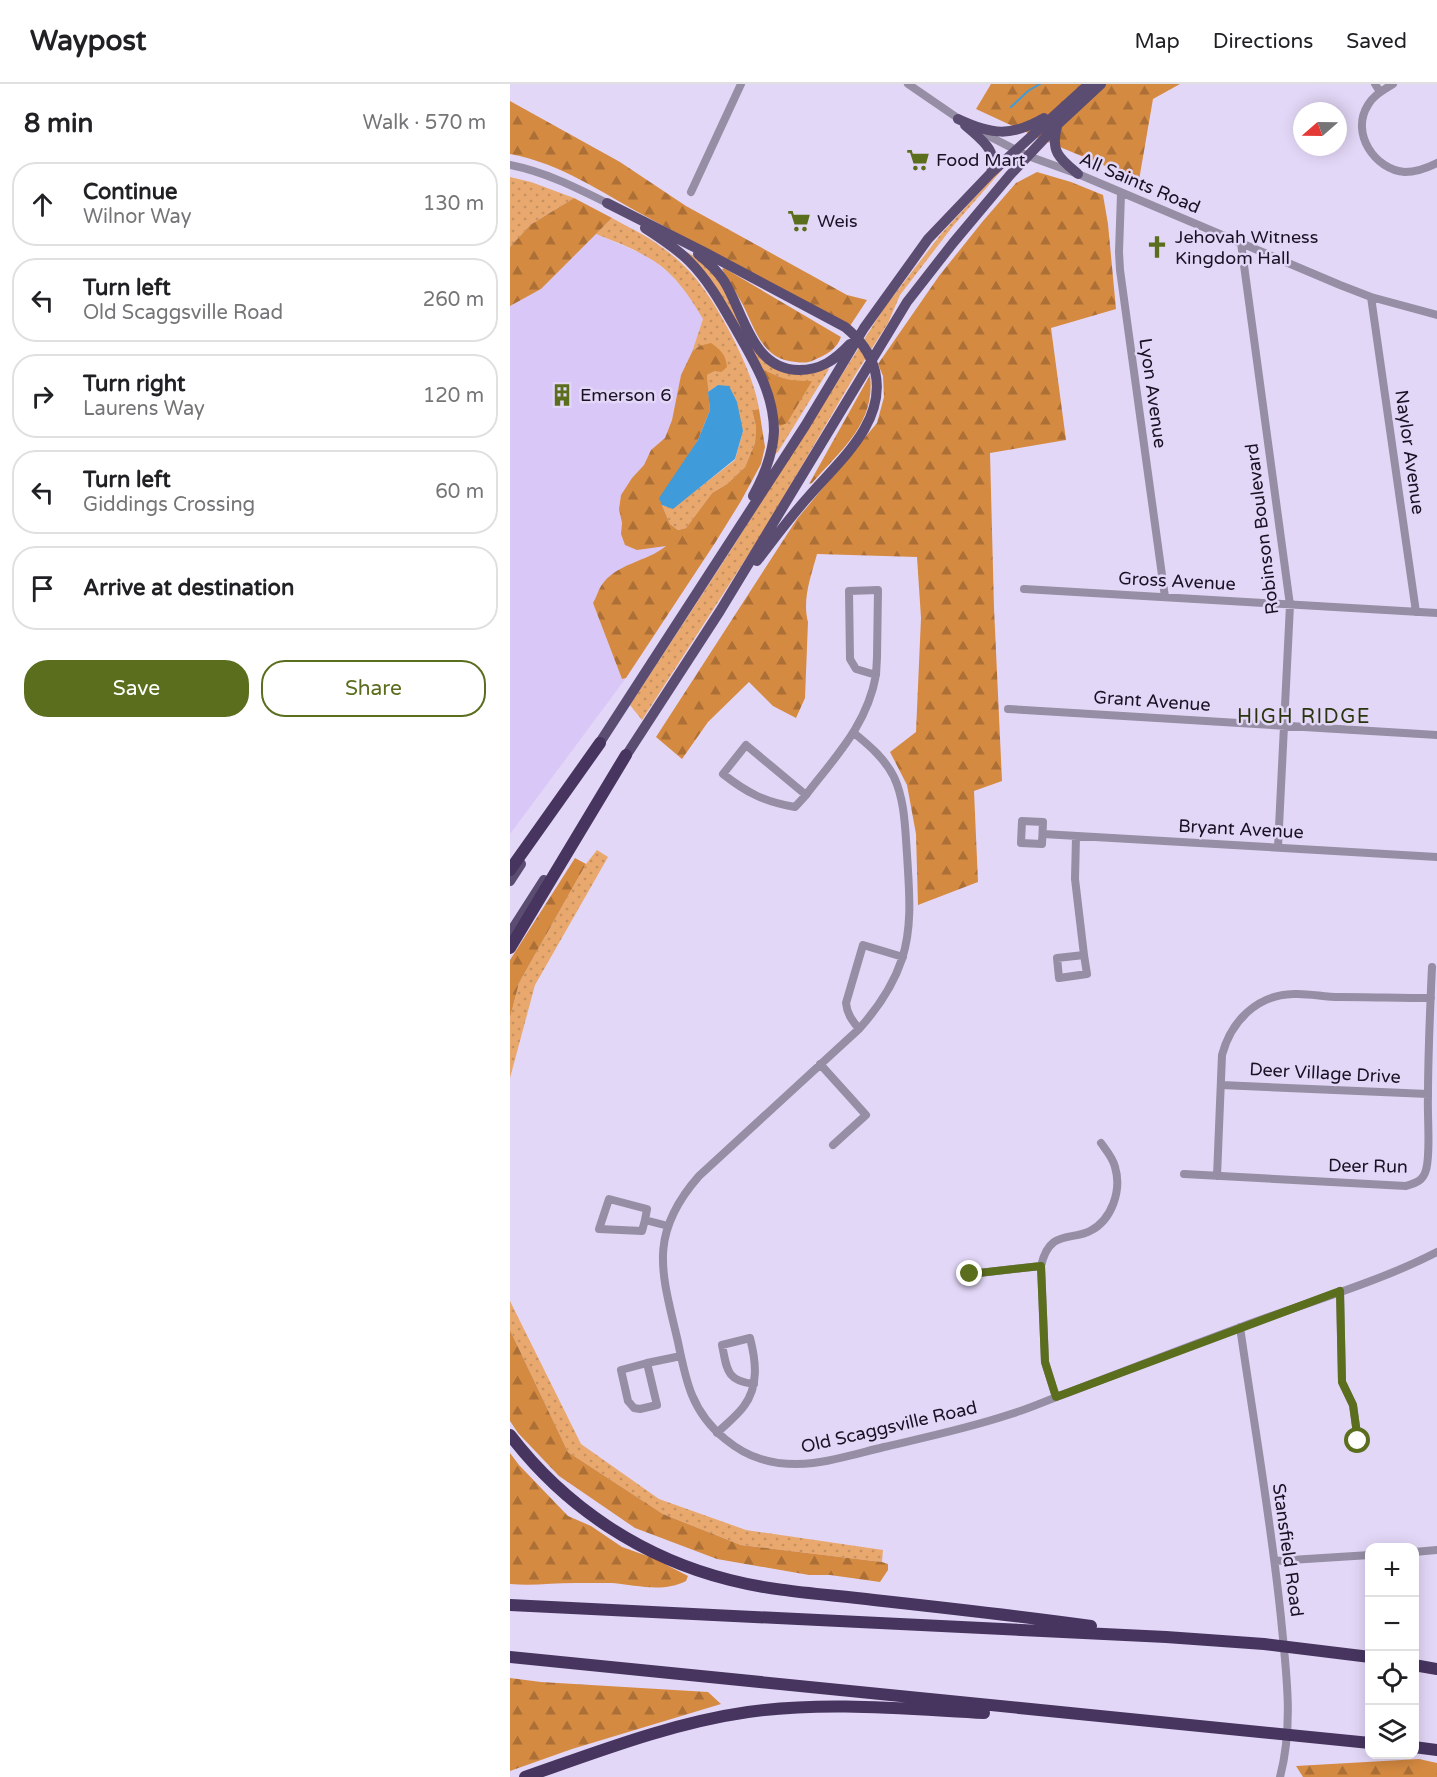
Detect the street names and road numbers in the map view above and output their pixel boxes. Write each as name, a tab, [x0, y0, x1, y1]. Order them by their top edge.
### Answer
street label: All Saints Road	[1076, 148, 1204, 218]
street label: Lyon Avenue	[1134, 337, 1172, 449]
street label: Naylor Avenue	[1390, 388, 1430, 516]
street label: Robinson Boulevard	[1241, 442, 1283, 616]
street label: Gross Avenue	[1118, 567, 1236, 595]
street label: Grant Avenue	[1093, 686, 1211, 716]
street label: Bryant Avenue	[1178, 815, 1304, 843]
street label: Deer Village Drive	[1249, 1058, 1401, 1088]
street label: Deer Run	[1328, 1154, 1408, 1178]
street label: Old Scaggsville Road	[799, 1396, 979, 1458]
street label: Stansfield Road	[1268, 1482, 1308, 1618]

